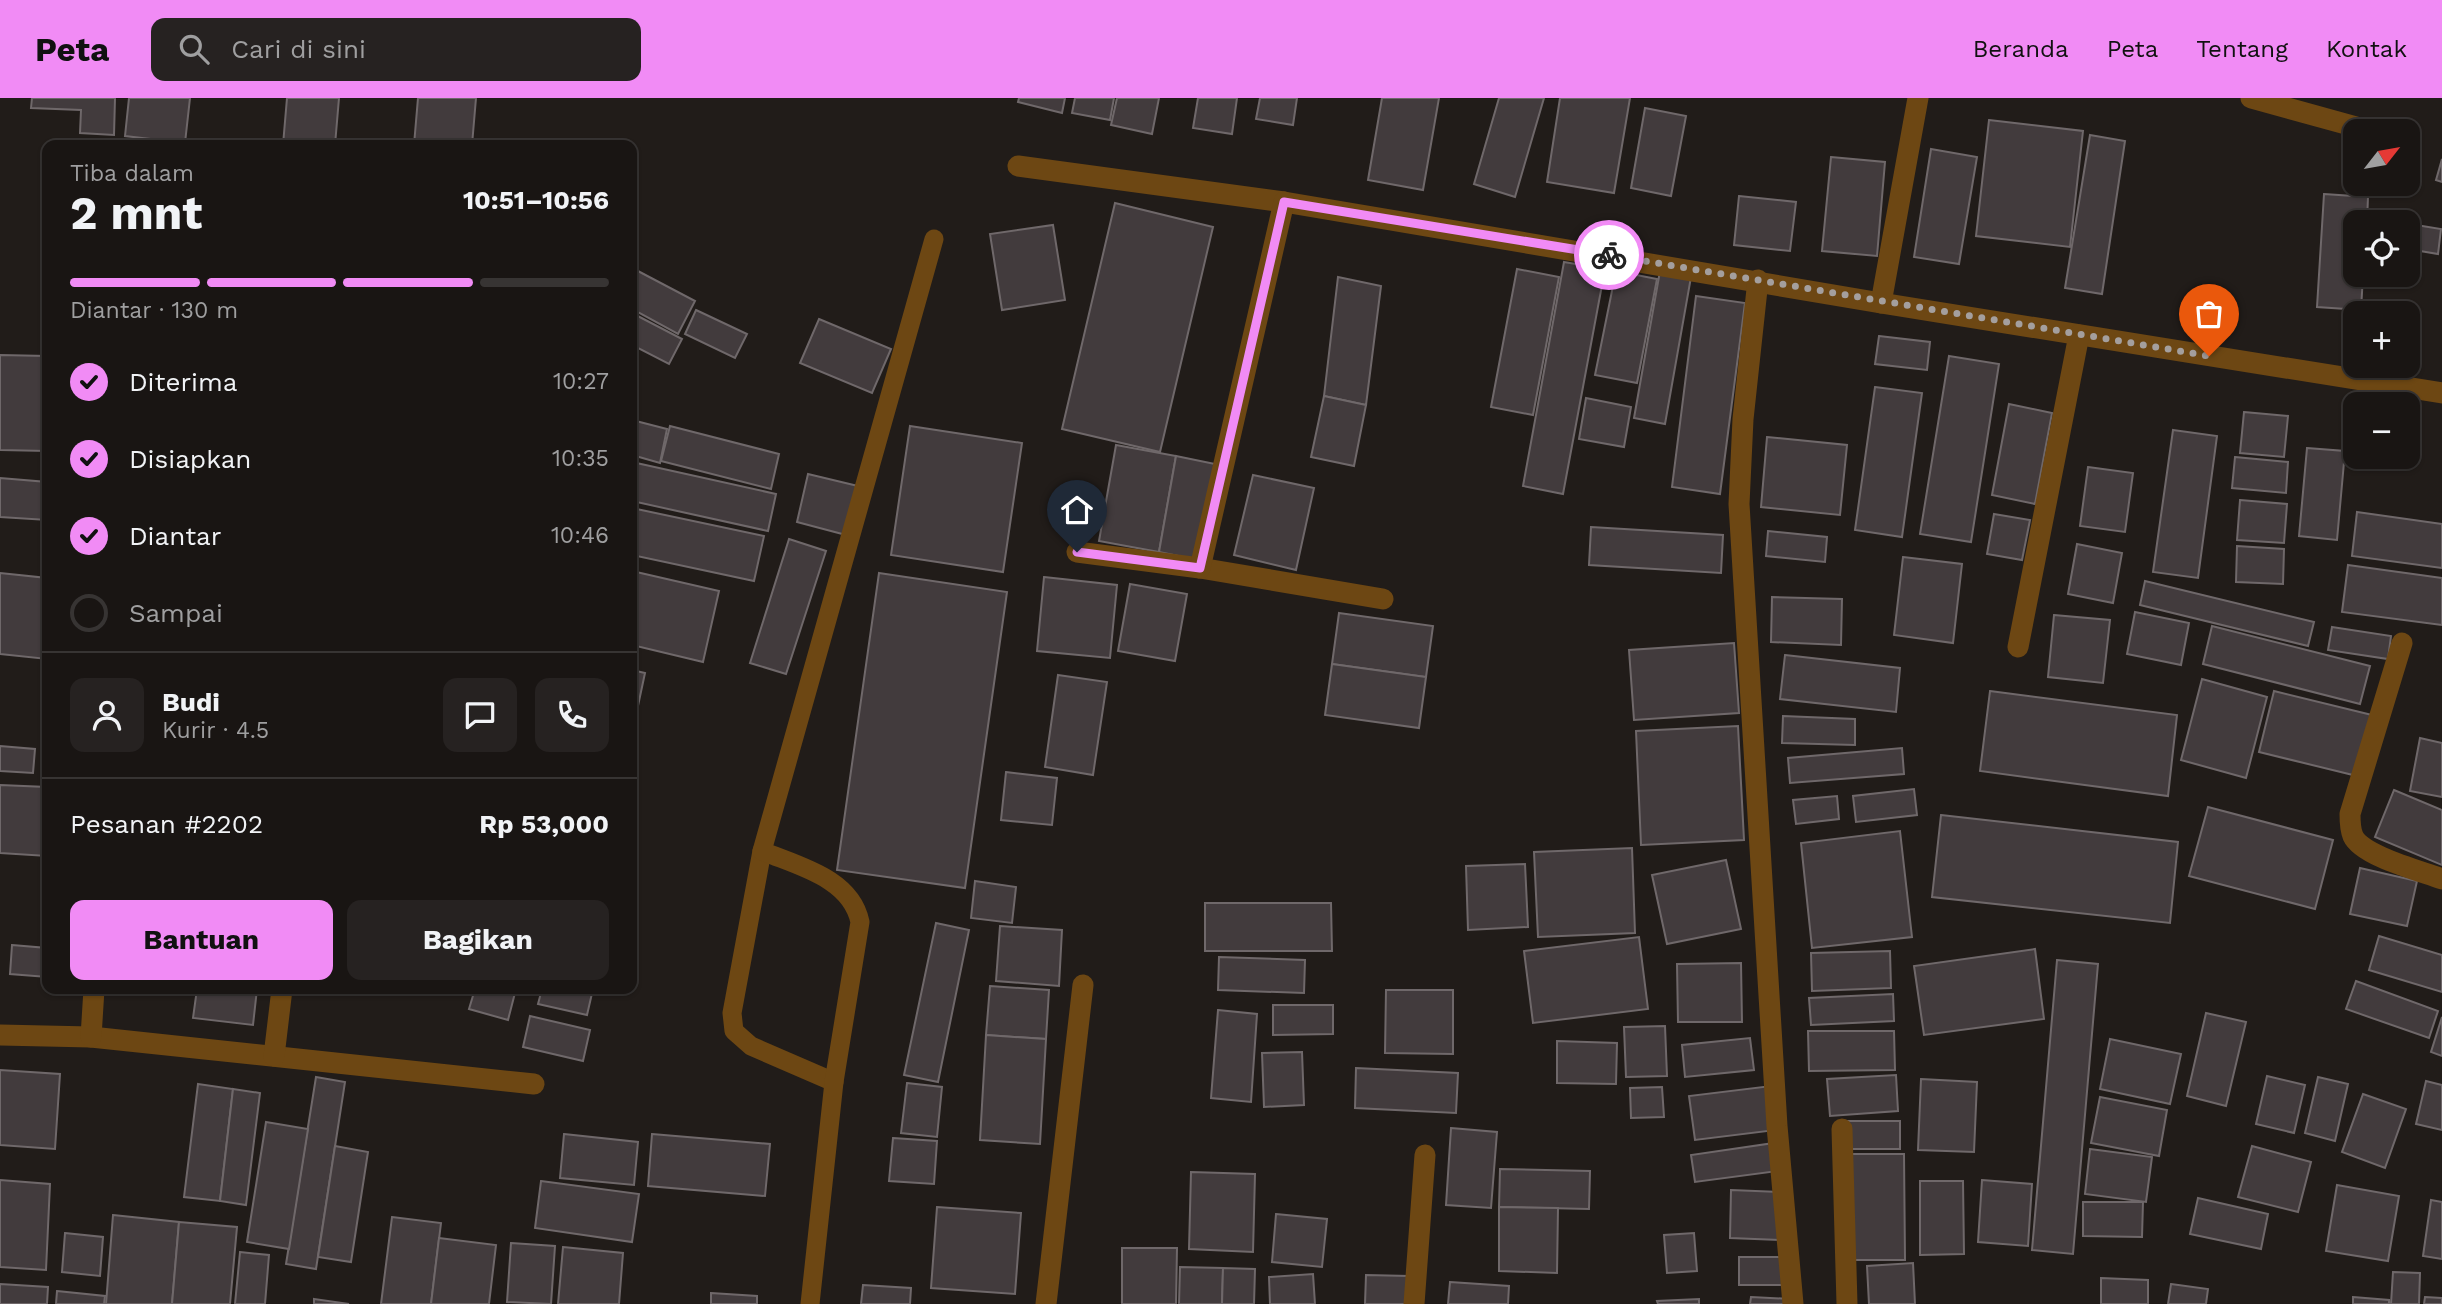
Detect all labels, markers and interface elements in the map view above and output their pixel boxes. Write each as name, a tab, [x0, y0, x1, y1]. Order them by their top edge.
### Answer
search box	[151, 18, 641, 81]
text: Peta	[35, 30, 109, 69]
icon: search	[175, 30, 213, 68]
text: Cari di sini	[231, 34, 366, 64]
text: Beranda	[1973, 35, 2069, 63]
text: Peta	[2107, 35, 2158, 63]
text: Tentang	[2196, 35, 2288, 63]
text: Kontak	[2326, 35, 2407, 63]
north arrow	[2343, 119, 2420, 196]
map controls	[2343, 119, 2420, 469]
text: Tiba dalam	[70, 160, 194, 187]
text: 10:51–10:56	[463, 185, 609, 215]
text: 2 mnt	[70, 186, 202, 240]
button: locate	[2343, 210, 2420, 287]
courier	[1574, 220, 1644, 290]
icon: bike	[1590, 236, 1628, 274]
pin	[2179, 284, 2239, 356]
icon: bag	[2190, 295, 2228, 333]
text: Diantar · 130 m	[70, 297, 238, 324]
button: +	[2343, 301, 2420, 378]
icon: check	[70, 363, 108, 401]
text: Diterima	[129, 367, 237, 397]
text: 10:27	[553, 368, 609, 395]
button: −	[2343, 392, 2420, 469]
icon: check	[70, 440, 108, 478]
text: Disiapkan	[129, 444, 251, 474]
text: 10:35	[552, 445, 609, 472]
pin	[1047, 480, 1107, 552]
icon: home	[1058, 491, 1096, 529]
icon: check	[70, 517, 108, 555]
text: Diantar	[129, 521, 221, 551]
text: 10:46	[551, 522, 609, 549]
text: Sampai	[129, 598, 223, 628]
button: person	[70, 678, 144, 752]
button: chat	[443, 678, 517, 752]
button: phone	[535, 678, 609, 752]
text: Budi	[162, 687, 220, 717]
text: Kurir · 4.5	[162, 717, 269, 744]
text: Pesanan #2202	[70, 809, 263, 839]
text: Rp 53,000	[479, 809, 609, 839]
button: Bantuan	[70, 900, 333, 980]
button: Bagikan	[347, 900, 609, 980]

